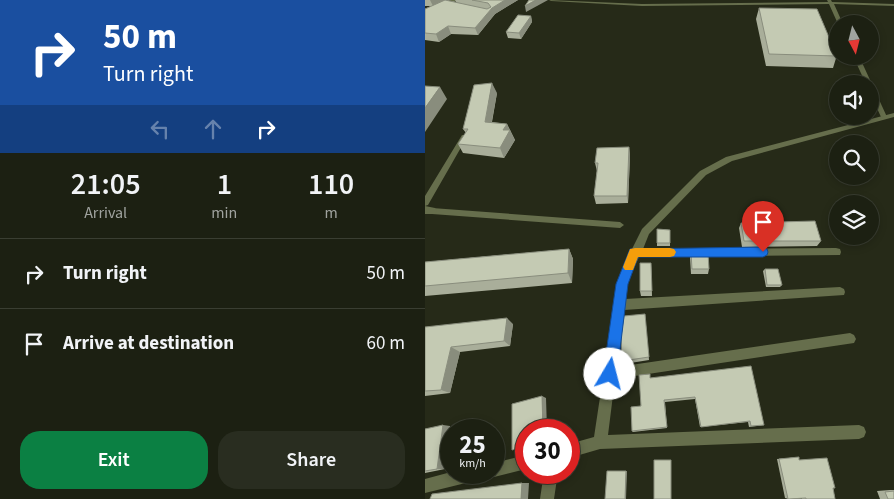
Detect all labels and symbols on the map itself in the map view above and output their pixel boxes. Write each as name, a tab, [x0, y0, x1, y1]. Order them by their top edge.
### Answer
north arrow	[829, 15, 879, 65]
pin	[742, 201, 784, 252]
position arrow	[583, 347, 635, 399]
speed limit sign: 30	[515, 419, 580, 484]

